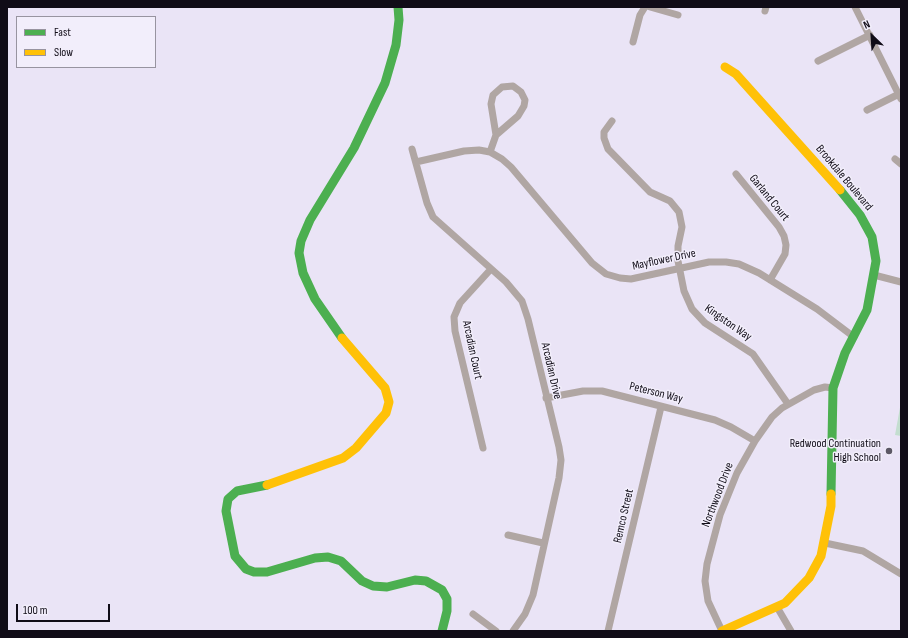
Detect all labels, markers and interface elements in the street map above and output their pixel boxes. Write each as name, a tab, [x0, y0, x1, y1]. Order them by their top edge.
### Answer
legend	[16, 16, 156, 68]
north arrow	[852, 16, 892, 56]
text: N	[861, 18, 872, 32]
text: Fast	[54, 25, 71, 40]
text: Slow	[54, 45, 73, 60]
street label: Brookdale Boulevard	[812, 142, 876, 214]
street label: Garland Court	[746, 172, 792, 224]
street label: Mayflower Drive	[631, 246, 697, 274]
street label: Kingston Way	[702, 302, 754, 344]
street label: Arcadian Court	[459, 319, 485, 381]
street label: Arcadian Drive	[537, 341, 565, 401]
street label: Peterson Way	[628, 379, 684, 407]
place label: Redwood Continuation High School	[790, 437, 881, 465]
marker: Redwood Continuation High School	[884, 446, 894, 456]
street label: Northwood Drive	[699, 461, 737, 529]
street label: Remco Street	[611, 488, 637, 544]
scale bar	[18, 596, 112, 622]
text: 100 m	[23, 603, 48, 618]

